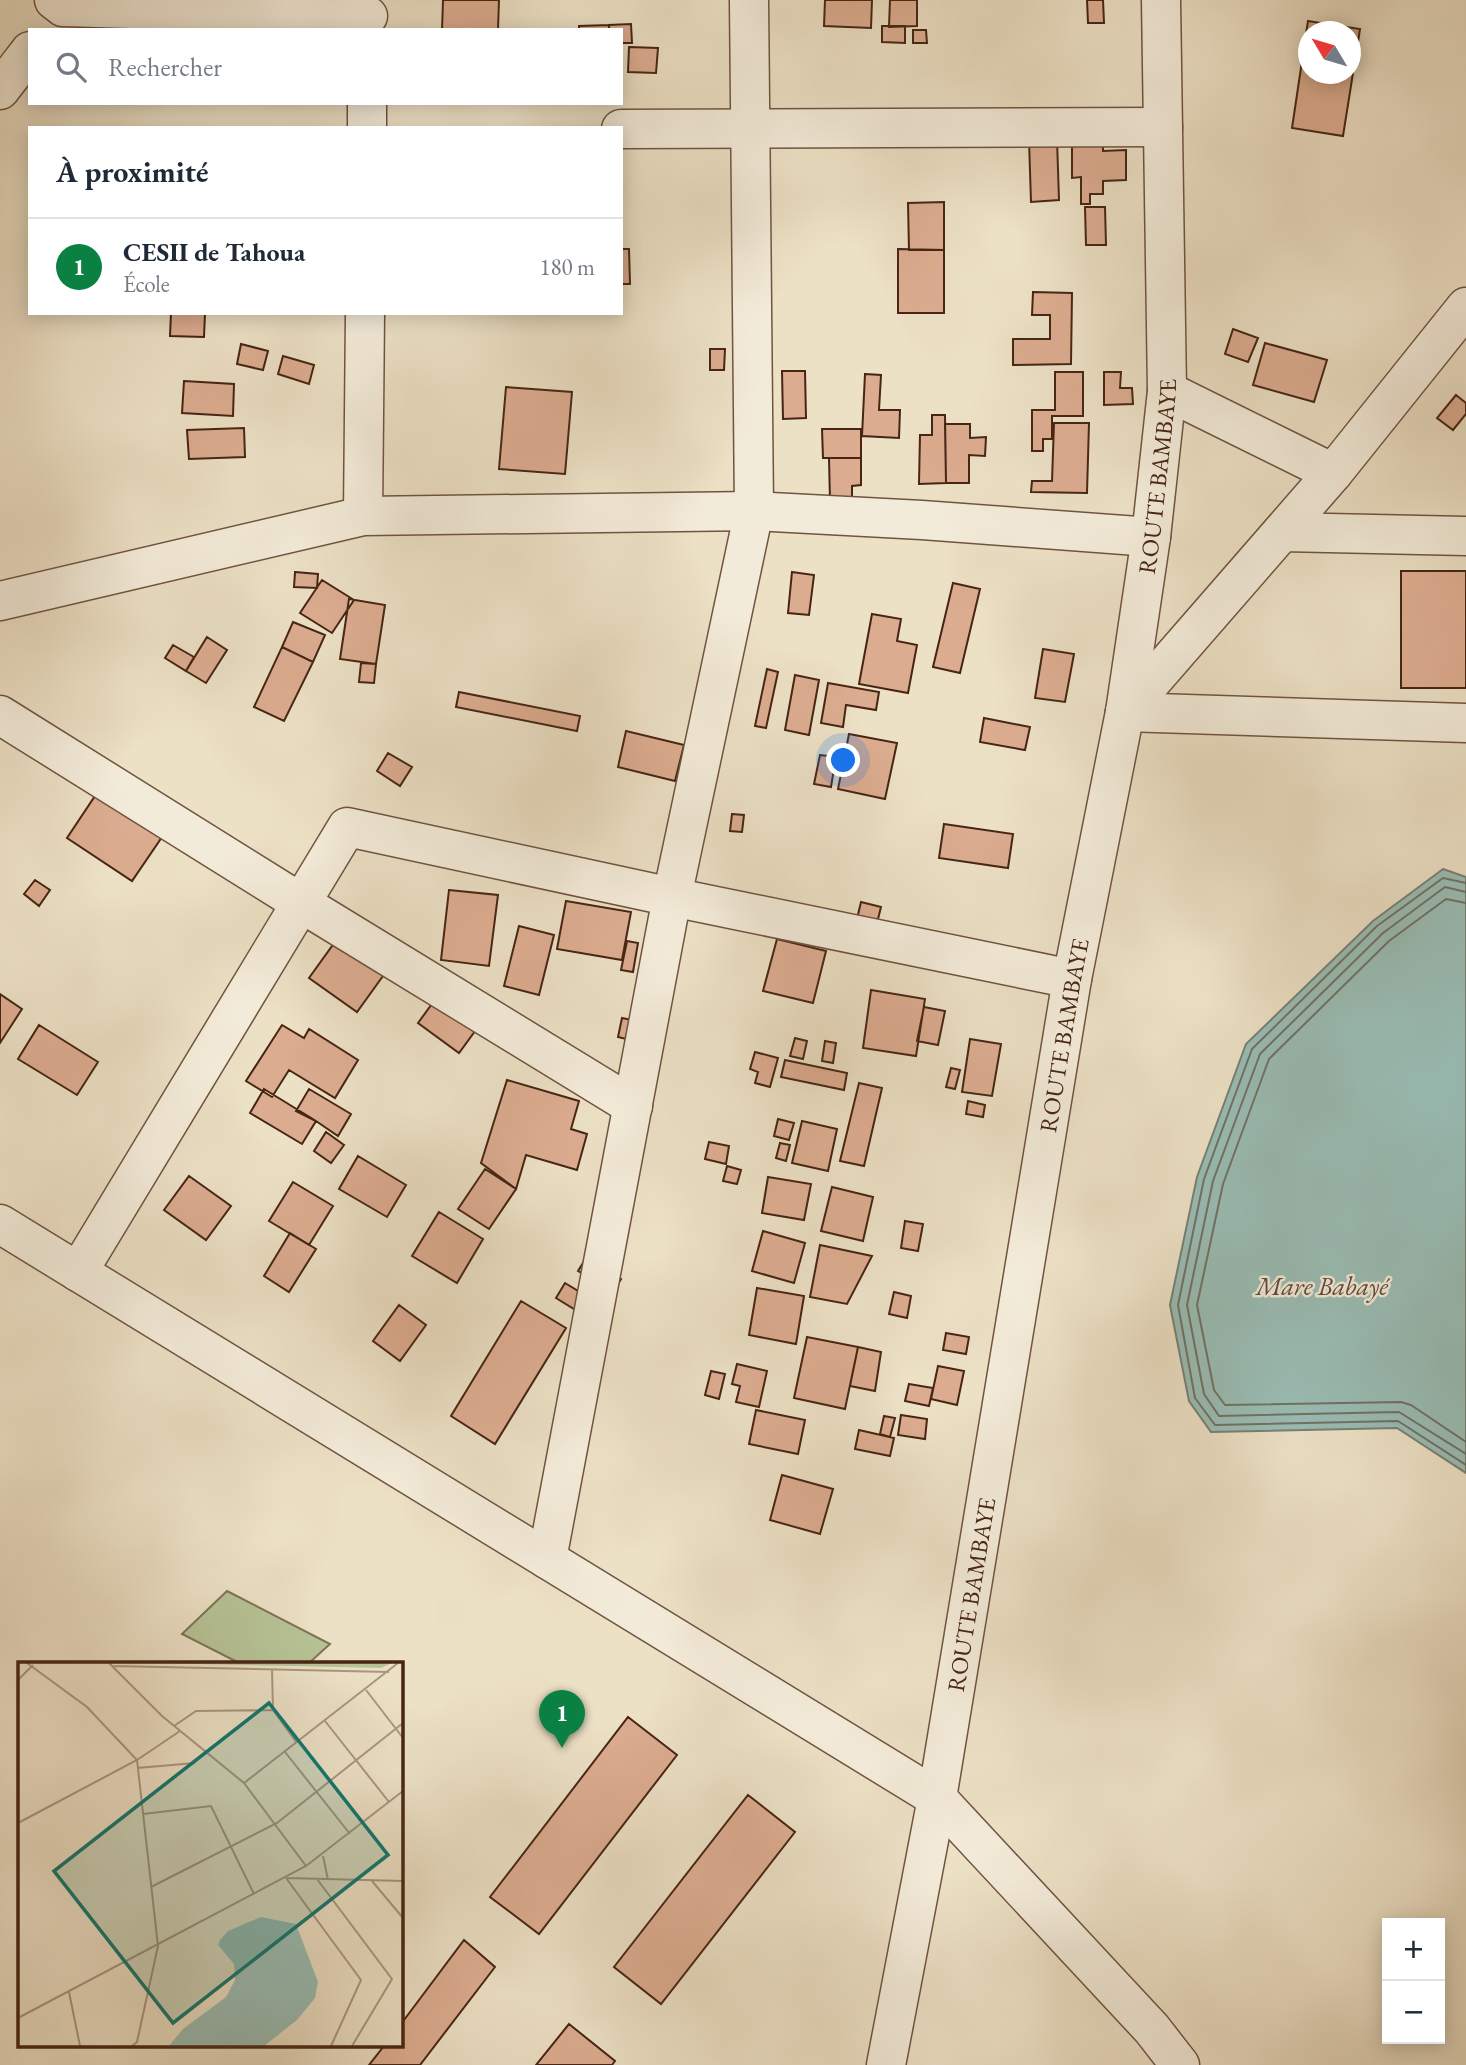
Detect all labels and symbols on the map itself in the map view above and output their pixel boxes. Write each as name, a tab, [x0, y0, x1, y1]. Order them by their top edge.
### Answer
north arrow	[1298, 21, 1361, 84]
street label: ROUTE BAMBAYE	[1130, 379, 1183, 576]
your location	[826, 743, 860, 777]
street label: ROUTE BAMBAYE	[1031, 936, 1095, 1134]
water label: Mare Babayé	[1254, 1269, 1390, 1303]
street label: ROUTE BAMBAYE	[939, 1495, 1002, 1694]
inset map	[18, 1662, 402, 2048]
pin: 1	[539, 1690, 585, 1748]

